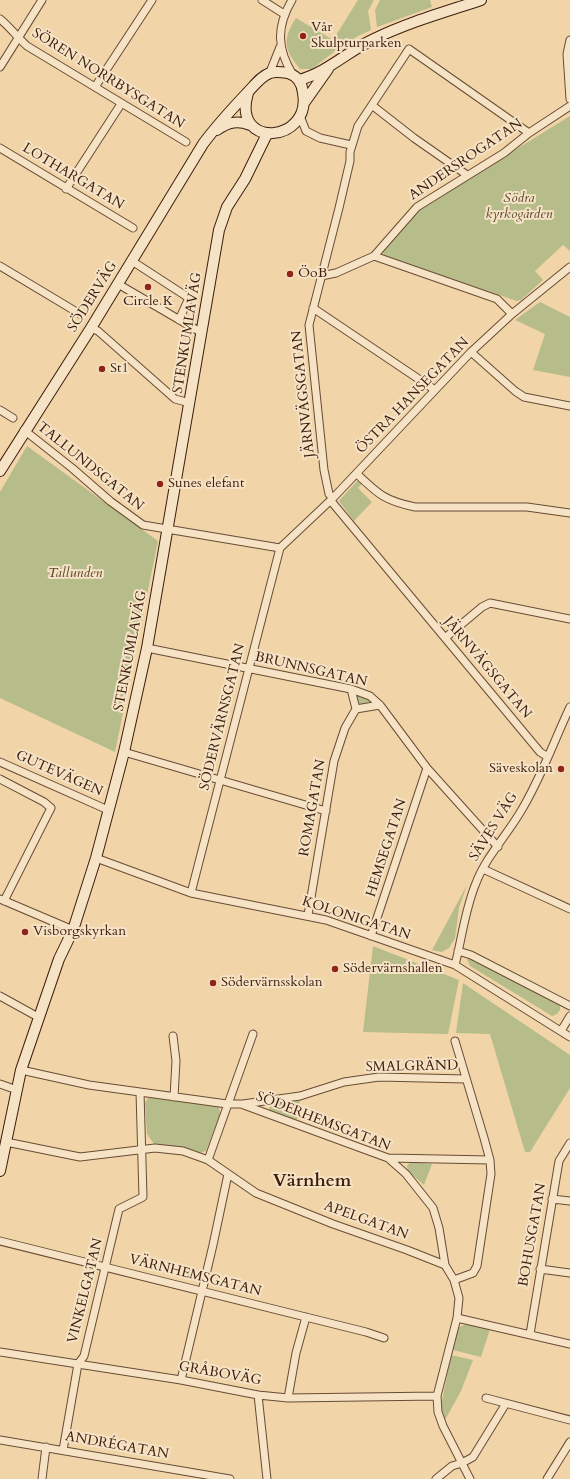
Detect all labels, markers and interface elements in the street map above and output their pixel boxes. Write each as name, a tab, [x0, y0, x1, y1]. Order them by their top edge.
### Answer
place label: Vår Skulpturparken	[311, 20, 402, 52]
street label: SÖREN NORRBYSGATAN	[29, 25, 187, 133]
marker: Vår Skulpturparken	[298, 31, 308, 41]
street label: ANDERSROGATAN	[406, 116, 526, 204]
street label: LOTHARGATAN	[19, 140, 127, 214]
park label: Södra kyrkogården	[485, 191, 553, 224]
street label: SÖDERVÄG	[65, 259, 121, 335]
place label: ÖoB	[298, 266, 327, 282]
marker: ÖoB	[285, 269, 295, 279]
street label: STENKUMLAVÄG	[170, 271, 206, 395]
marker: Circle K	[143, 282, 153, 292]
place label: Circle K	[123, 294, 173, 310]
street label: JÄRNVÄGSGATAN	[289, 330, 319, 458]
street label: ÖSTRA HANSEGATAN	[353, 334, 473, 458]
place label: St1	[110, 361, 129, 377]
marker: St1	[97, 364, 107, 374]
street label: TALLUNDSGATAN	[33, 419, 147, 515]
place label: Sunes elefant	[168, 476, 244, 492]
marker: Sunes elefant	[155, 479, 165, 489]
park label: Tallunden	[48, 566, 102, 582]
street label: STENKUMLAVÄG	[111, 589, 151, 713]
street label: JÄRNVÄGSGATAN	[439, 614, 535, 722]
street label: SÖDERVÄRNSGATAN	[197, 642, 249, 792]
street label: BRUNNSGATAN	[253, 649, 369, 691]
street label: GUTEVÄGEN	[13, 747, 105, 801]
street label: ROMAGATAN	[296, 758, 330, 858]
place label: Säveskolan	[489, 761, 553, 777]
marker: Säveskolan	[556, 764, 566, 774]
street label: SÄVES VÄG	[466, 789, 522, 865]
street label: HEMSEGATAN	[363, 797, 411, 899]
street label: KOLONIGATAN	[300, 894, 412, 944]
place label: Visborgskyrkan	[33, 924, 126, 940]
marker: Visborgskyrkan	[20, 927, 30, 937]
place label: Södervärnshallen	[343, 961, 443, 977]
marker: Södervärnshallen	[330, 964, 340, 974]
place label: Södervärnsskolan	[221, 975, 323, 991]
marker: Södervärnsskolan	[208, 978, 218, 988]
street label: SMALGRÄND	[366, 1058, 458, 1076]
street label: SÖDERHEMSGATAN	[253, 1089, 393, 1155]
district label: Värnhem	[273, 1171, 351, 1193]
street label: BOHUSGATAN	[516, 1182, 550, 1288]
street label: APELGATAN	[322, 1198, 410, 1244]
street label: VINKELGATAN	[65, 1237, 107, 1345]
street label: VÄRNHEMSGATAN	[127, 1251, 263, 1301]
street label: GRÅBOVÄG	[177, 1358, 263, 1390]
street label: ANDRÉGATAN	[64, 1429, 170, 1463]

